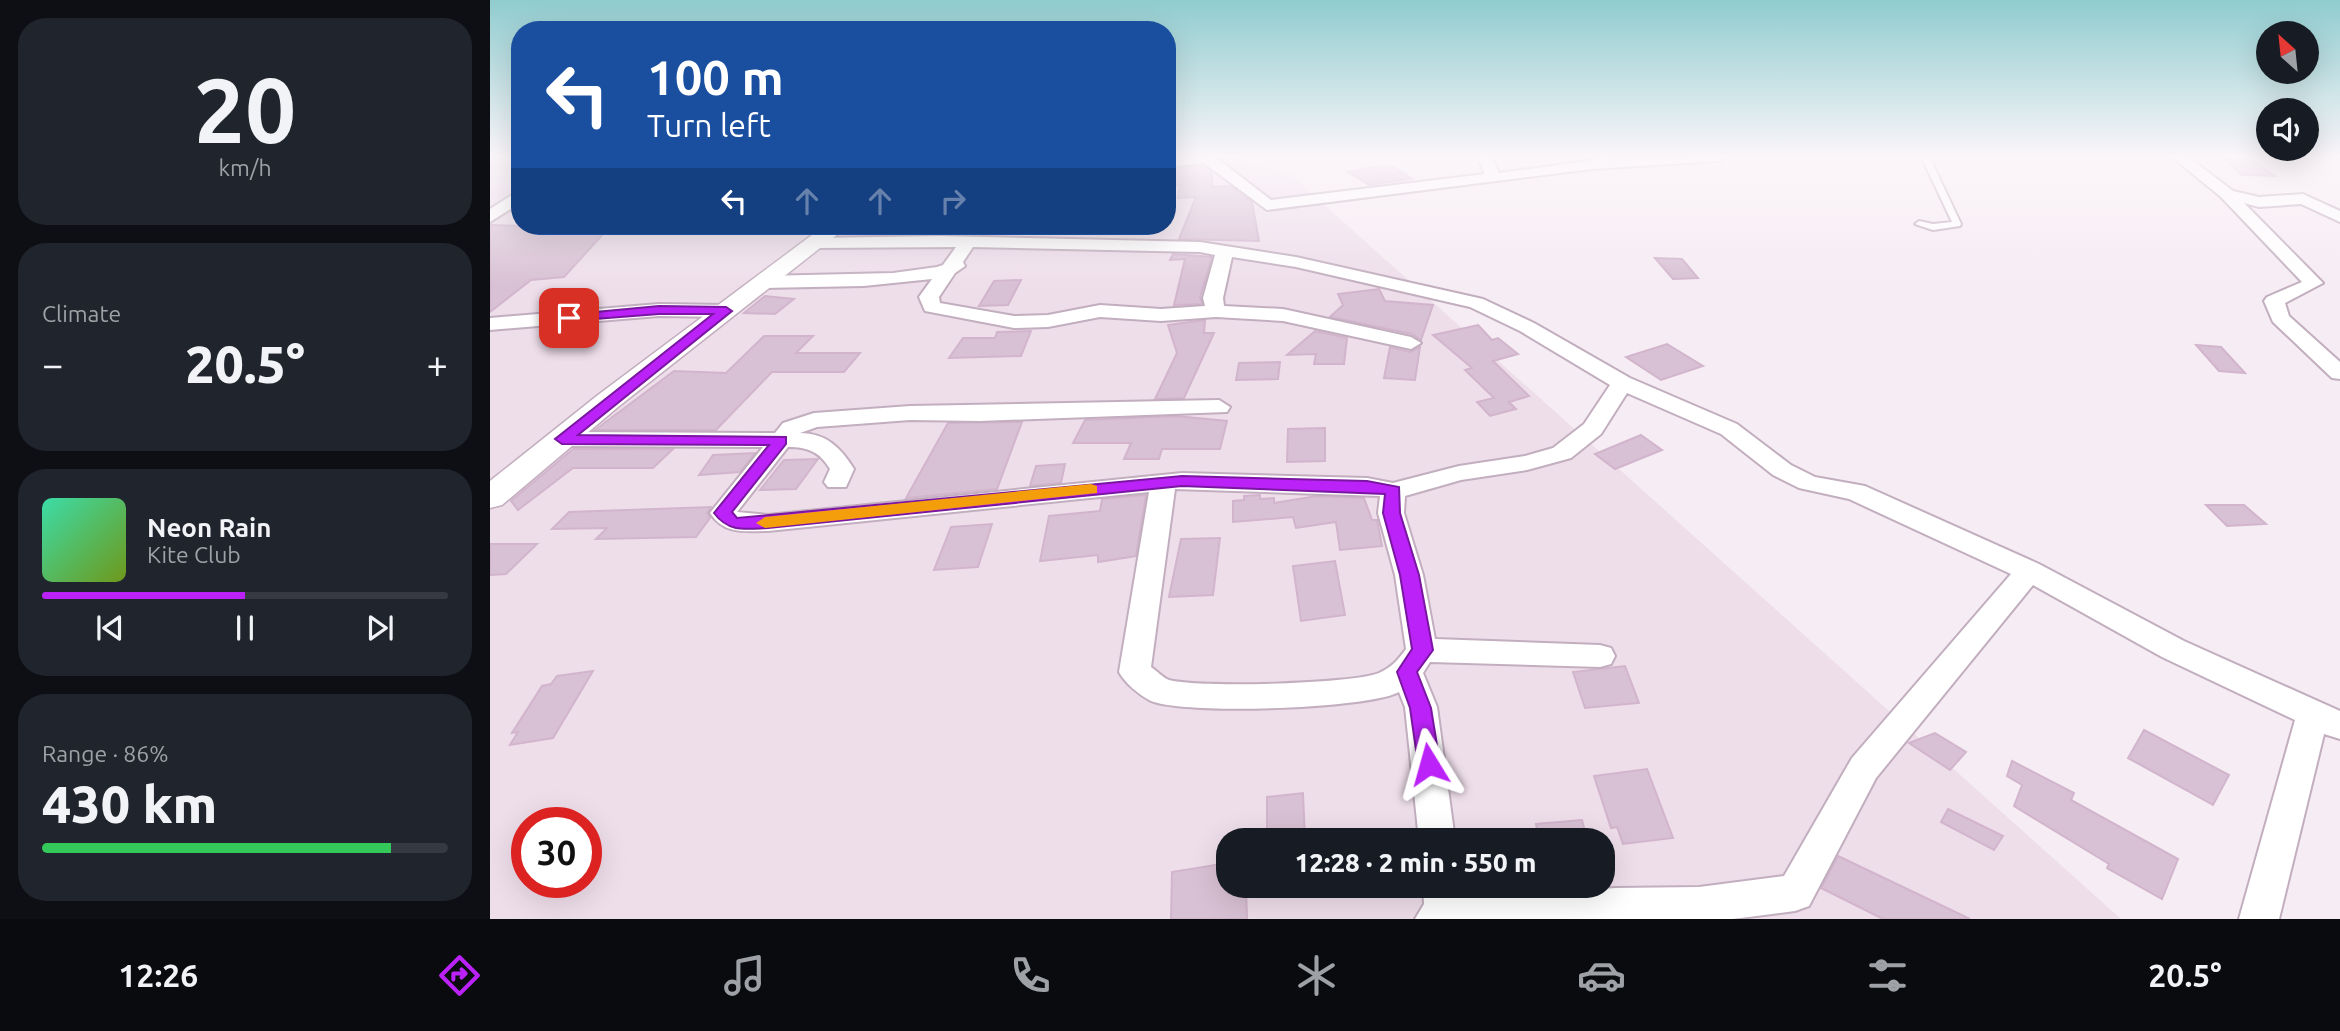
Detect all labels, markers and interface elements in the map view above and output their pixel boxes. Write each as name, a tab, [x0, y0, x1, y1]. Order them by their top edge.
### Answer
north arrow	[2256, 21, 2319, 84]
map controls	[2256, 21, 2319, 161]
icon: left	[532, 49, 623, 140]
text: 100 m	[647, 49, 784, 104]
text: 20	[194, 58, 296, 160]
button: sound	[2256, 98, 2319, 161]
text: Turn left	[647, 107, 771, 143]
text: km/h	[218, 155, 272, 180]
icon: left	[715, 182, 753, 220]
icon: ahead	[788, 182, 826, 220]
icon: ahead	[861, 182, 899, 220]
icon: right	[934, 182, 972, 220]
pin	[539, 288, 599, 348]
icon: arrive	[550, 299, 588, 337]
text: Climate	[42, 301, 121, 326]
text: 20.5°	[185, 335, 305, 393]
text: −	[42, 343, 63, 385]
text: +	[427, 343, 448, 385]
text: Neon Rain	[147, 513, 272, 542]
text: Kite Club	[147, 542, 241, 567]
icon: previous	[91, 609, 129, 647]
icon: pause	[226, 609, 264, 647]
icon: next	[361, 609, 399, 647]
position arrow	[1392, 727, 1466, 801]
text: Range · 86%	[42, 741, 169, 766]
text: 430 km	[42, 775, 217, 833]
speed limit sign: 30	[511, 807, 602, 898]
text: 12:28 · 2 min · 550 m	[1295, 848, 1536, 877]
icon: directions	[435, 951, 484, 1000]
icon: music	[720, 951, 769, 1000]
icon: phone	[1006, 951, 1055, 1000]
icon: climate	[1292, 951, 1341, 1000]
icon: car	[1577, 951, 1626, 1000]
icon: filters	[1863, 951, 1912, 1000]
text: 12:26	[118, 957, 198, 993]
text: 20.5°	[2148, 957, 2222, 993]

